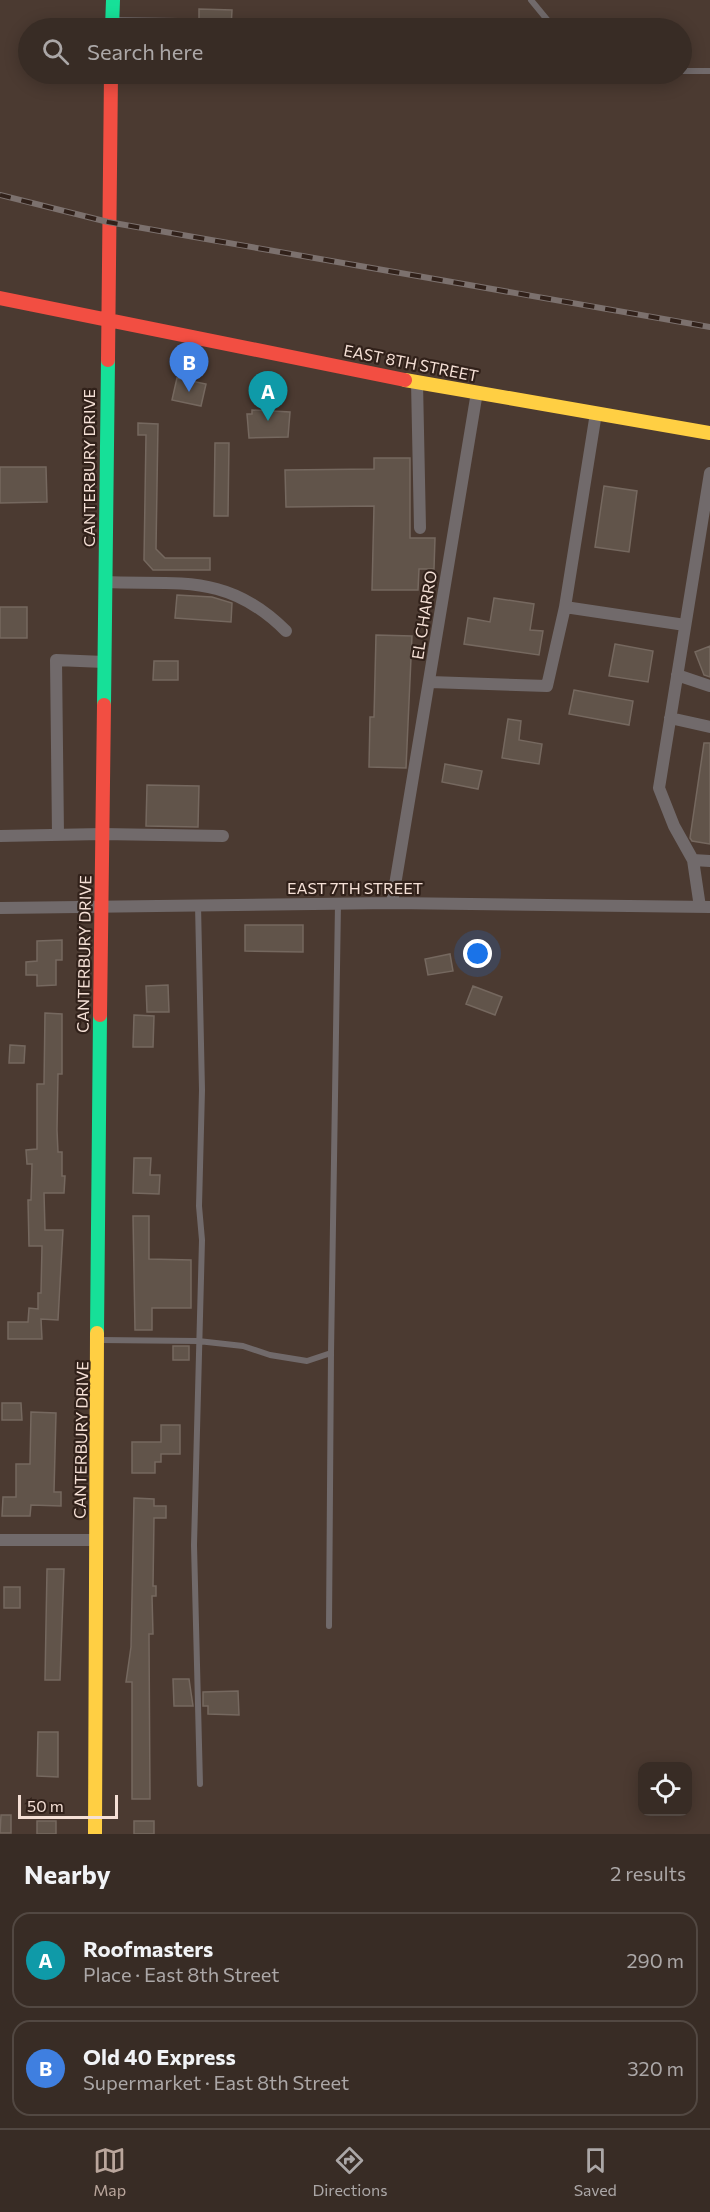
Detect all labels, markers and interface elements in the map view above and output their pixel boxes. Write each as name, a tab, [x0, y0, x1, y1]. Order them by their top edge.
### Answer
search box	[18, 18, 692, 84]
icon: search	[39, 35, 72, 68]
text: Search here	[87, 38, 203, 65]
street label: EAST 8TH STREET	[342, 340, 480, 385]
pin: B	[170, 342, 208, 392]
pin: A	[248, 372, 288, 421]
street label: CANTERBURY DRIVE	[79, 389, 98, 547]
street label: EL CHARRO	[407, 569, 440, 661]
street label: CANTERBURY DRIVE	[73, 875, 94, 1033]
street label: EAST 7TH STREET	[287, 878, 423, 897]
your location	[463, 939, 492, 968]
street label: CANTERBURY DRIVE	[70, 1361, 91, 1519]
map controls	[638, 1762, 692, 1816]
button: locate	[638, 1762, 692, 1816]
scale bar	[18, 1792, 118, 1820]
text: 50 m	[27, 1796, 64, 1815]
text: Nearby	[24, 1858, 111, 1889]
text: 2 results	[610, 1861, 686, 1885]
text: Roofmasters	[83, 1935, 213, 1962]
text: A	[38, 1948, 53, 1972]
text: 290 m	[626, 1948, 684, 1972]
text: Place · East 8th Street	[83, 1962, 279, 1986]
text: Old 40 Express	[83, 2043, 236, 2070]
text: B	[39, 2056, 52, 2080]
text: 320 m	[627, 2056, 684, 2080]
text: Supermarket · East 8th Street	[83, 2070, 349, 2094]
tab: Map	[93, 2144, 126, 2199]
tab: Directions	[312, 2144, 387, 2199]
tab: Saved	[574, 2144, 617, 2199]

